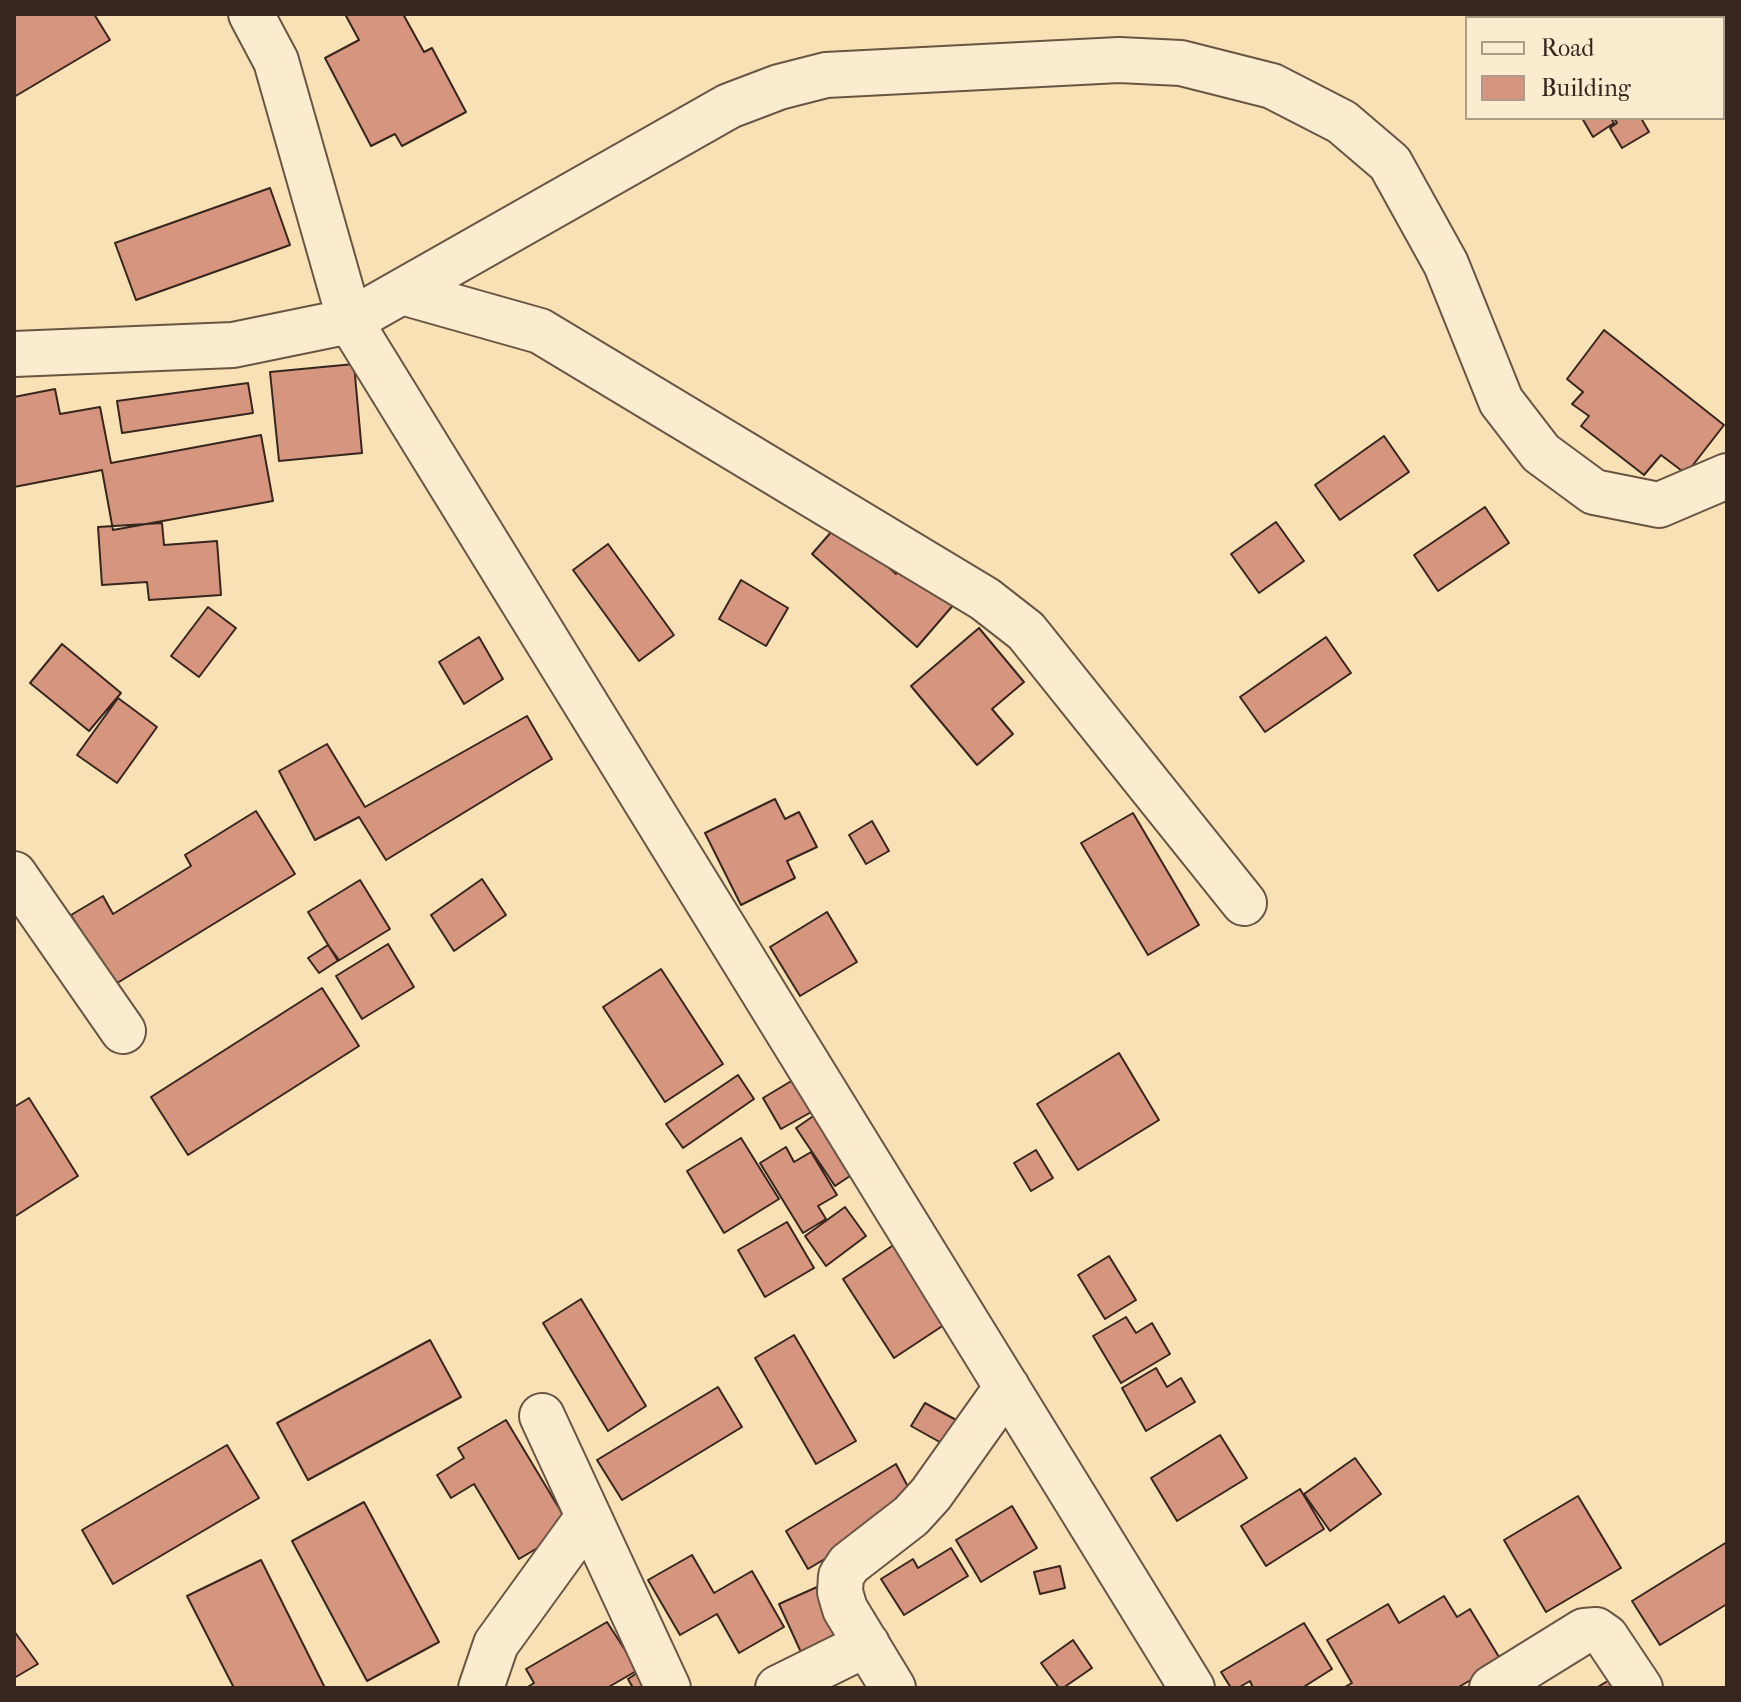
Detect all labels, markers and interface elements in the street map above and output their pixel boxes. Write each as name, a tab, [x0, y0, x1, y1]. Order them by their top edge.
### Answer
legend	[1465, 16, 1725, 120]
text: Road	[1541, 34, 1594, 62]
text: Building	[1541, 74, 1631, 102]

